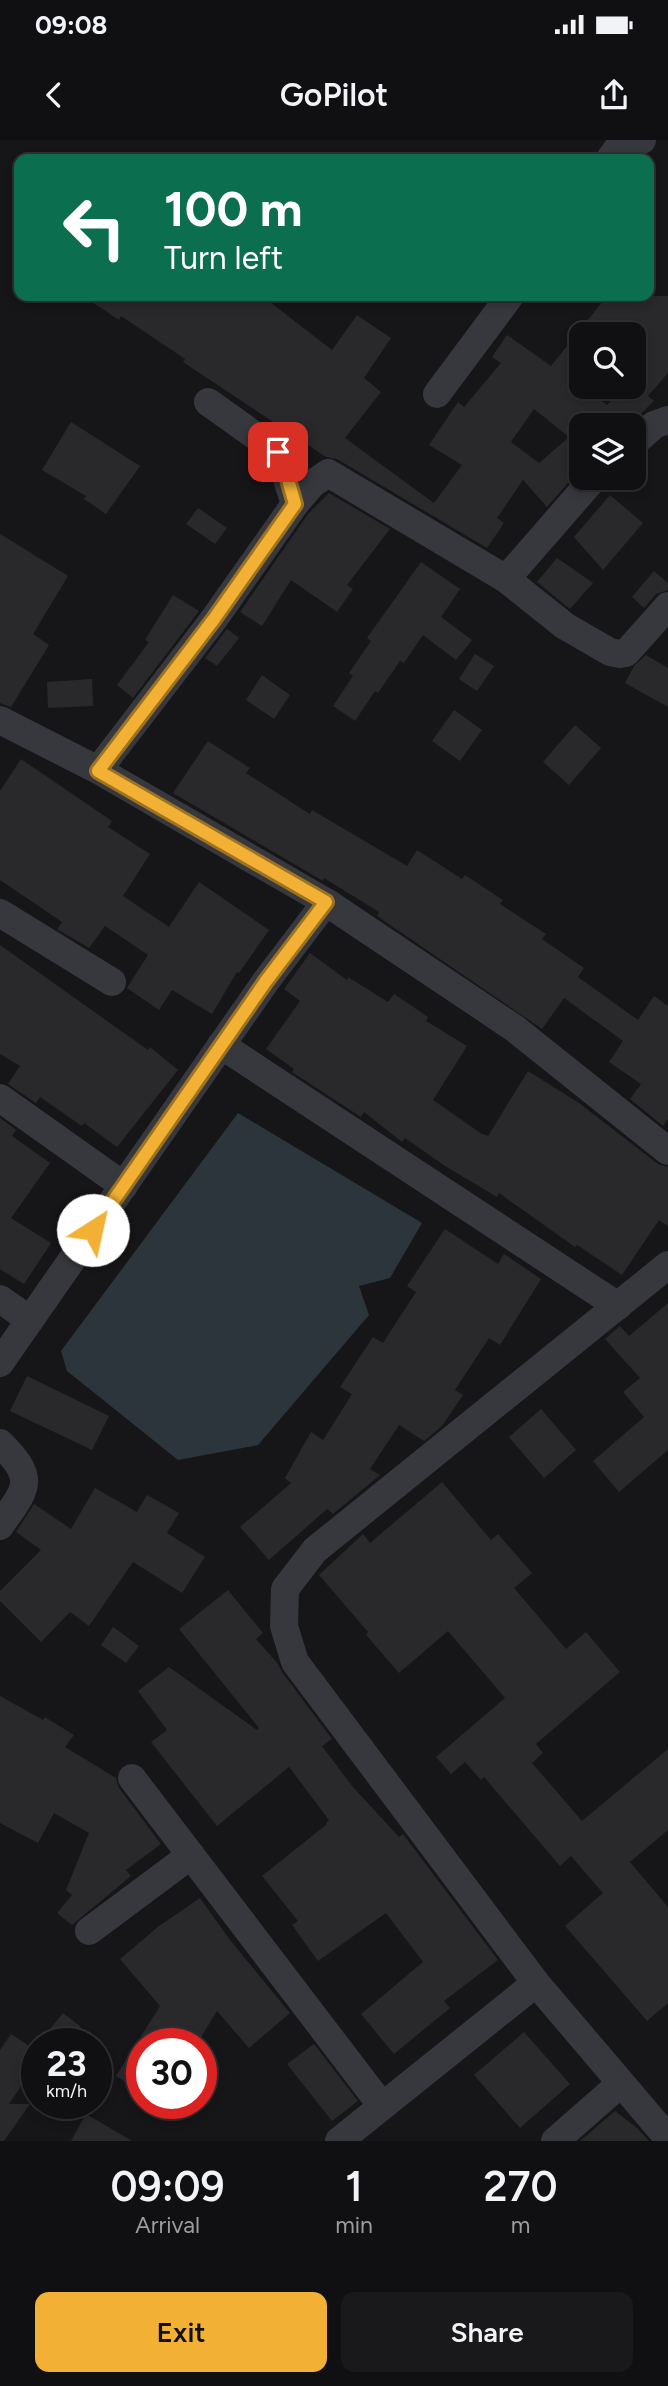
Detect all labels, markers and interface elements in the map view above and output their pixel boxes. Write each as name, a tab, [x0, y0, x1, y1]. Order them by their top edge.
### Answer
text: 09:08	[35, 9, 108, 41]
icon: back	[35, 76, 73, 114]
text: GoPilot	[280, 76, 388, 114]
icon: share	[595, 76, 633, 114]
text: 100 m	[164, 179, 303, 238]
icon: left	[49, 182, 140, 273]
text: Turn left	[164, 239, 283, 277]
map controls	[569, 322, 646, 490]
button: search	[569, 322, 646, 399]
button: layers	[569, 413, 646, 490]
pin	[248, 422, 308, 482]
icon: arrive	[259, 433, 297, 471]
position arrow	[56, 1193, 130, 1267]
speed limit sign: 30	[126, 2028, 217, 2119]
text: 23	[47, 2043, 86, 2085]
text: km/h	[46, 2080, 87, 2102]
text: 09:09	[110, 2161, 225, 2212]
text: 1	[345, 2161, 363, 2212]
text: 270	[483, 2161, 558, 2212]
text: Arrival	[135, 2211, 200, 2239]
text: min	[335, 2211, 373, 2239]
text: m	[511, 2211, 530, 2239]
button: Exit	[35, 2292, 327, 2372]
button: Share	[341, 2292, 633, 2372]

